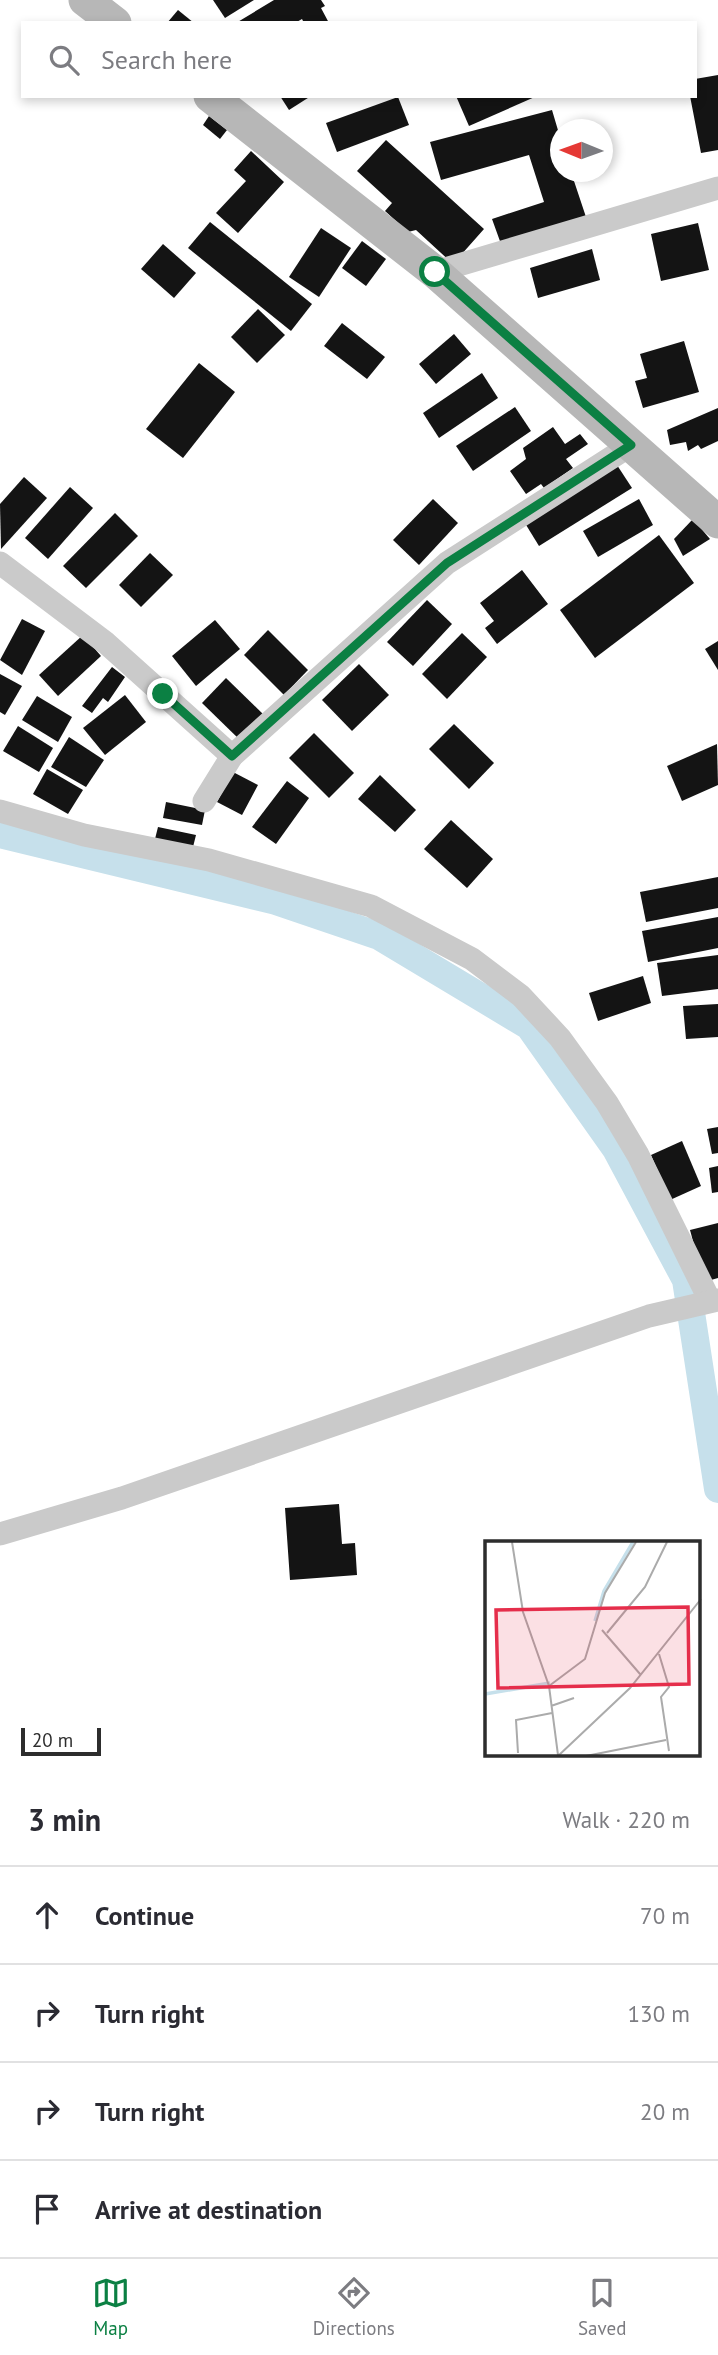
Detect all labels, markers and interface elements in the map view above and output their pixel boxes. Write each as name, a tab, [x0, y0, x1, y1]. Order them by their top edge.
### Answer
search box	[21, 21, 697, 98]
icon: search	[45, 41, 83, 79]
text: Search here	[101, 43, 232, 76]
north arrow	[550, 119, 613, 182]
route start	[419, 256, 450, 287]
route end	[147, 678, 178, 709]
inset map	[485, 1541, 700, 1756]
scale bar	[21, 1725, 102, 1757]
text: 20 m	[32, 1728, 73, 1752]
text: 3 min	[28, 1800, 101, 1839]
text: Walk · 220 m	[563, 1805, 690, 1834]
icon: ahead	[28, 1896, 66, 1934]
text: Continue	[95, 1899, 194, 1932]
text: 70 m	[640, 1901, 690, 1930]
icon: right	[28, 1994, 66, 2032]
text: Turn right	[95, 1997, 204, 2030]
text: 130 m	[628, 1999, 690, 2028]
icon: right	[28, 2092, 66, 2130]
text: Turn right	[95, 2095, 204, 2128]
text: 20 m	[640, 2097, 690, 2126]
icon: arrive	[28, 2190, 66, 2228]
text: Arrive at destination	[95, 2193, 322, 2226]
tab: Map	[92, 2274, 130, 2340]
tab: Directions	[313, 2274, 395, 2340]
tab: Saved	[578, 2274, 626, 2340]

